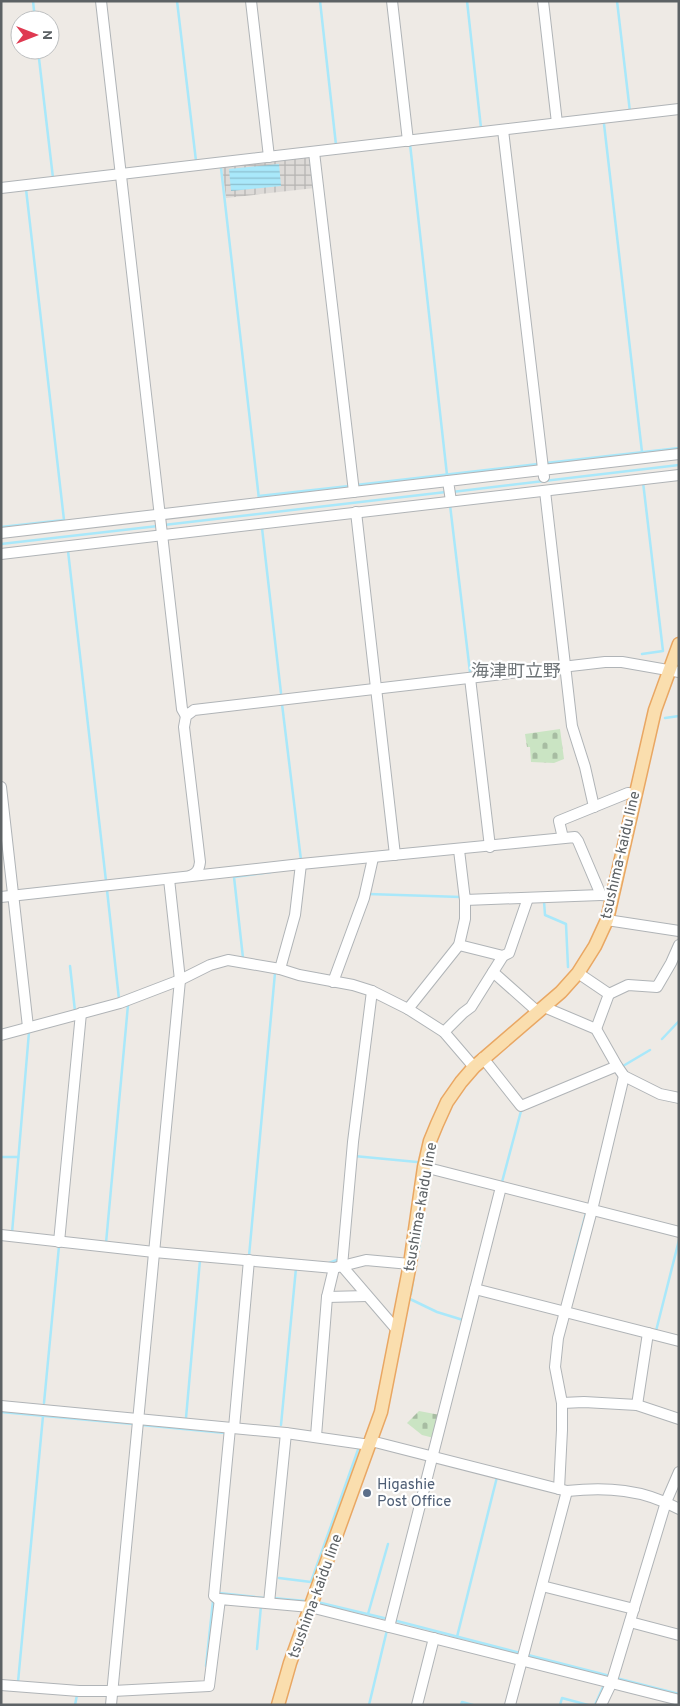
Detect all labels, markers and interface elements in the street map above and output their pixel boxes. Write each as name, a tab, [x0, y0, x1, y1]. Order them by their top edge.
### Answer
north arrow	[10, 10, 60, 60]
text: N	[38, 30, 55, 40]
district label: 海津町立野	[471, 661, 561, 684]
street label: tsushima-kaidu line	[597, 789, 645, 921]
street label: tsushima-kaidu line	[401, 1141, 442, 1273]
place label: Higashie Post Office	[377, 1476, 451, 1512]
marker: Higashie Post Office	[361, 1487, 373, 1499]
street label: tsushima-kaidu line	[285, 1532, 348, 1661]

